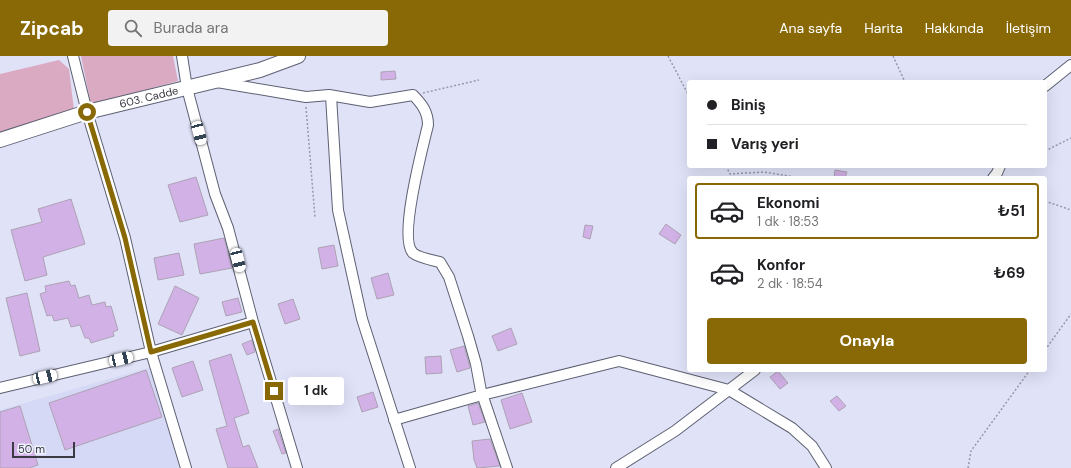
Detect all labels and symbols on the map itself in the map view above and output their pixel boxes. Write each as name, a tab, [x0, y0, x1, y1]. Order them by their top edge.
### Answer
street label: 603. Cadde	[118, 83, 180, 111]
route start	[78, 103, 96, 121]
car	[190, 120, 208, 146]
car	[229, 247, 247, 273]
car	[108, 350, 134, 368]
car	[32, 368, 58, 386]
callout: 1 dk	[288, 377, 344, 405]
route end	[265, 382, 283, 400]
scale bar	[12, 440, 75, 459]

